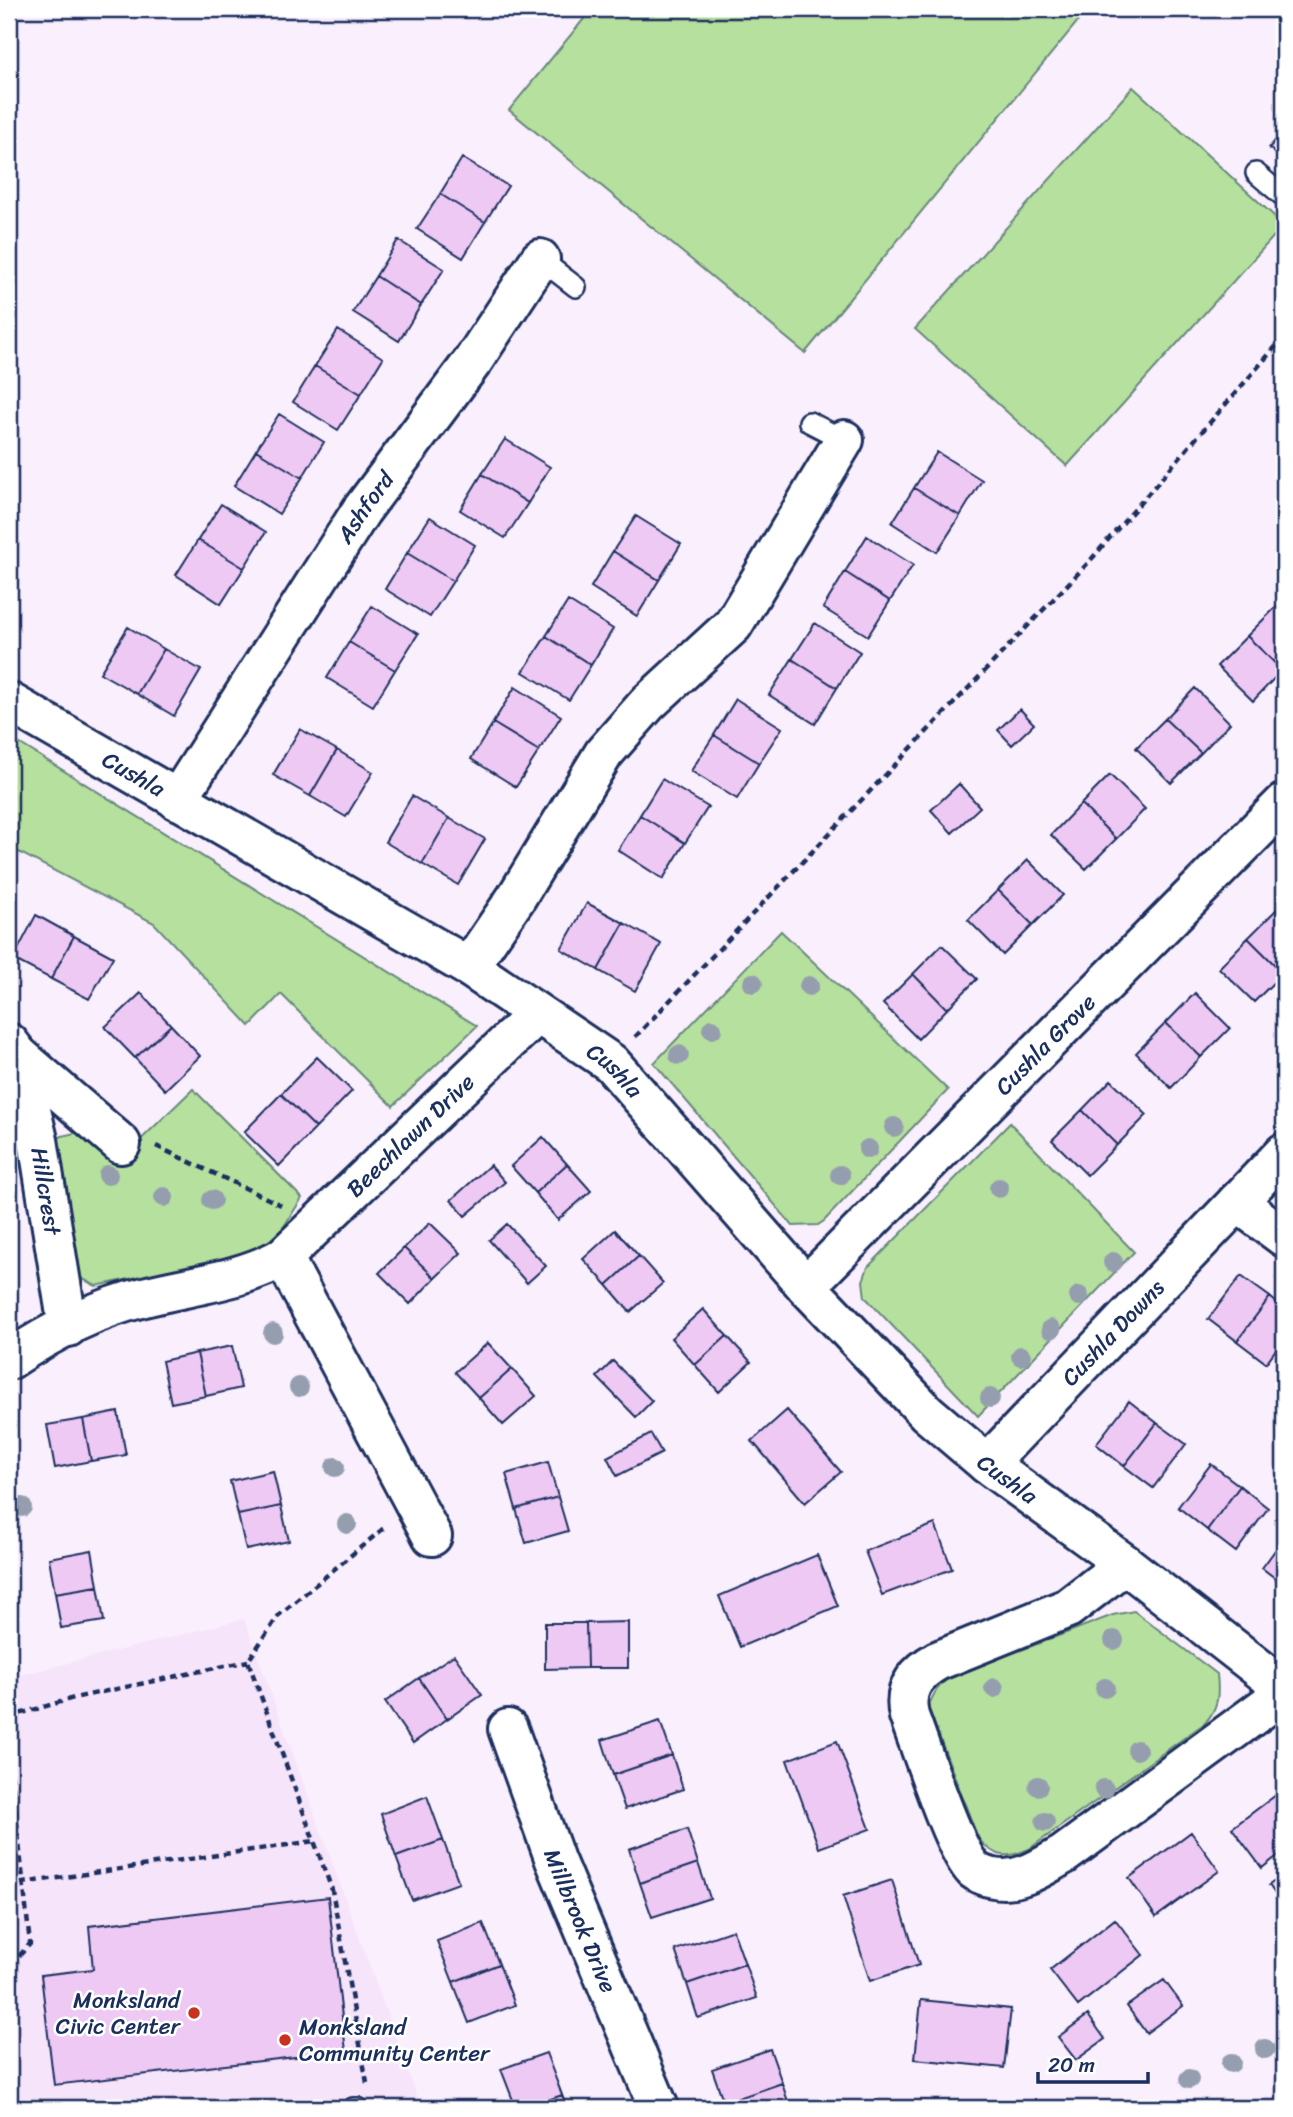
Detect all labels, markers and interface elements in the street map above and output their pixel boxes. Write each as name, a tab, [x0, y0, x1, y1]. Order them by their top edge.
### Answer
street label: Ashford	[324, 460, 406, 552]
street label: Cushla	[94, 739, 174, 809]
street label: Cushla Grove	[984, 983, 1106, 1105]
street label: Cushla	[578, 1031, 654, 1108]
street label: Beechlawn Drive	[336, 1063, 485, 1207]
street label: Hillcrest	[19, 1144, 74, 1240]
street label: Cushla Downs	[1051, 1269, 1175, 1396]
street label: Cushla	[967, 1443, 1047, 1516]
street label: Millbrook Drive	[532, 1843, 629, 2000]
place label: Monksland Civic Center	[56, 1980, 182, 2047]
marker: Monksland Civic Center	[186, 2005, 202, 2021]
place label: Monksland Community Center	[299, 2007, 491, 2074]
marker: Monksland Community Center	[277, 2032, 293, 2048]
scale bar	[1038, 2040, 1148, 2084]
text: 20 m	[1048, 2046, 1095, 2084]

